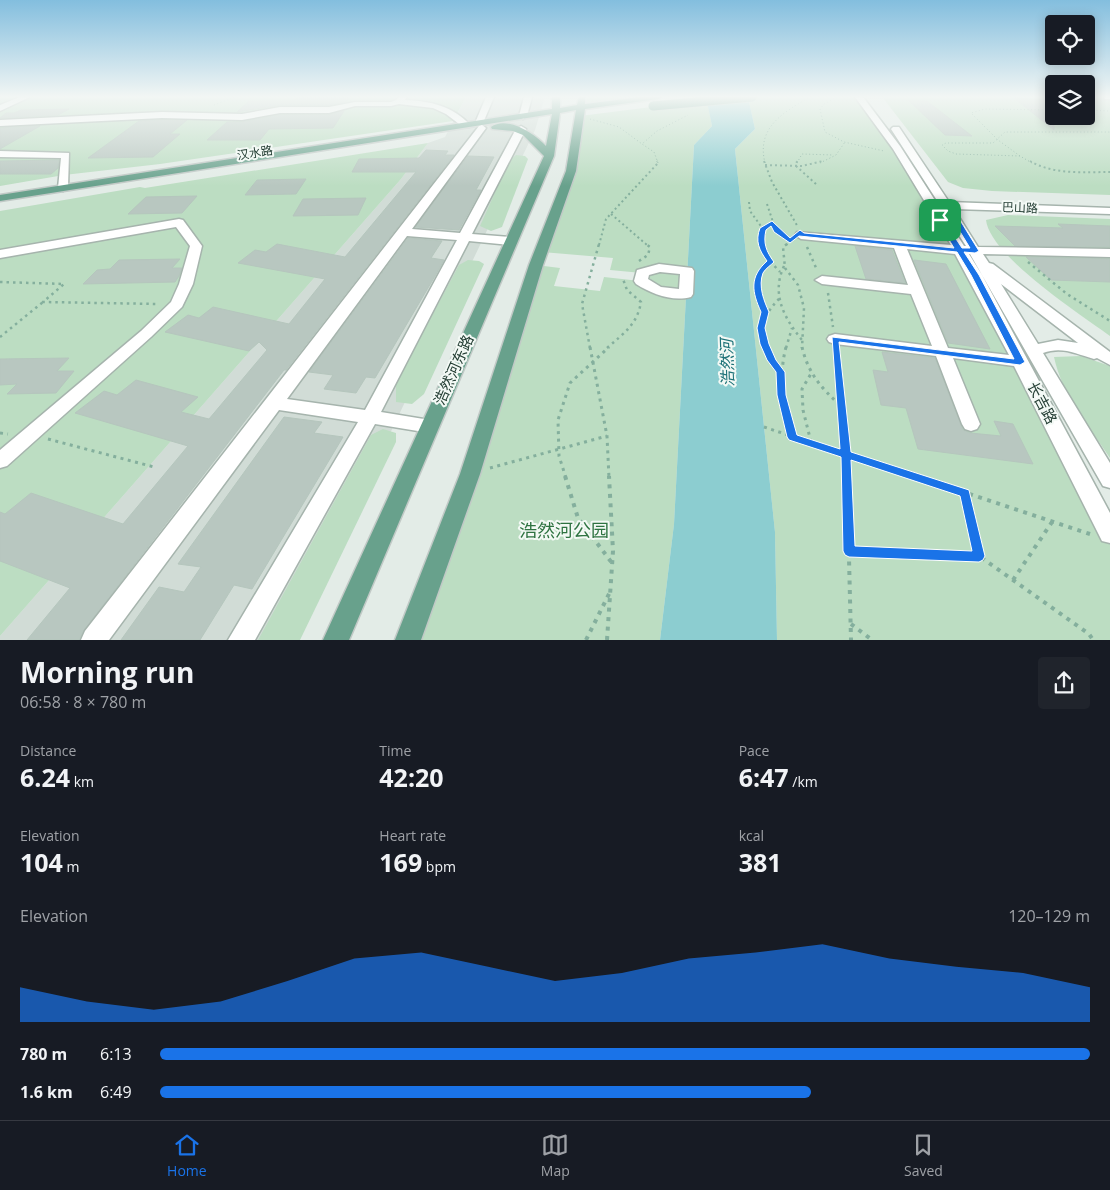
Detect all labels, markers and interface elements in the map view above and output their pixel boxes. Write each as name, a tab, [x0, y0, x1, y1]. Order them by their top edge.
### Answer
map controls	[1045, 15, 1095, 125]
button: locate	[1045, 15, 1095, 65]
button: layers	[1045, 75, 1095, 125]
street label: 汉水路	[236, 141, 274, 164]
street label: 巴山路	[1002, 198, 1038, 217]
pin	[919, 199, 961, 241]
icon: arrive	[926, 206, 954, 234]
street label: 浩然河东路	[429, 331, 477, 408]
water label: 浩然河	[715, 336, 739, 387]
street label: 长吉路	[1023, 378, 1062, 427]
park label: 浩然河公园	[519, 518, 609, 542]
text: Morning run	[20, 653, 194, 691]
button: share	[1038, 657, 1090, 709]
text: 06:58 · 8 × 780 m	[20, 691, 146, 713]
text: Distance	[20, 741, 76, 760]
text: Time	[379, 741, 411, 760]
text: Pace	[739, 741, 769, 760]
text: 6.24	[20, 760, 70, 794]
text: 42:20	[379, 760, 444, 794]
text: 6:47	[739, 760, 789, 794]
text: km	[70, 772, 94, 791]
text: /km	[789, 772, 818, 791]
text: Elevation	[20, 826, 79, 845]
text: Heart rate	[379, 826, 446, 845]
text: kcal	[739, 826, 764, 845]
text: 104	[20, 845, 63, 879]
text: 169	[379, 845, 422, 879]
text: 381	[739, 845, 782, 879]
text: m	[63, 857, 80, 876]
text: bpm	[422, 857, 456, 876]
text: Elevation	[20, 905, 88, 927]
text: 120–129 m	[1008, 905, 1090, 927]
text: 780 m	[20, 1043, 67, 1065]
text: 6:13	[100, 1043, 132, 1065]
text: 1.6 km	[20, 1081, 73, 1103]
text: 6:49	[100, 1081, 132, 1103]
tab: Home	[167, 1131, 207, 1180]
tab: Map	[541, 1131, 570, 1180]
tab: Saved	[904, 1131, 943, 1180]

